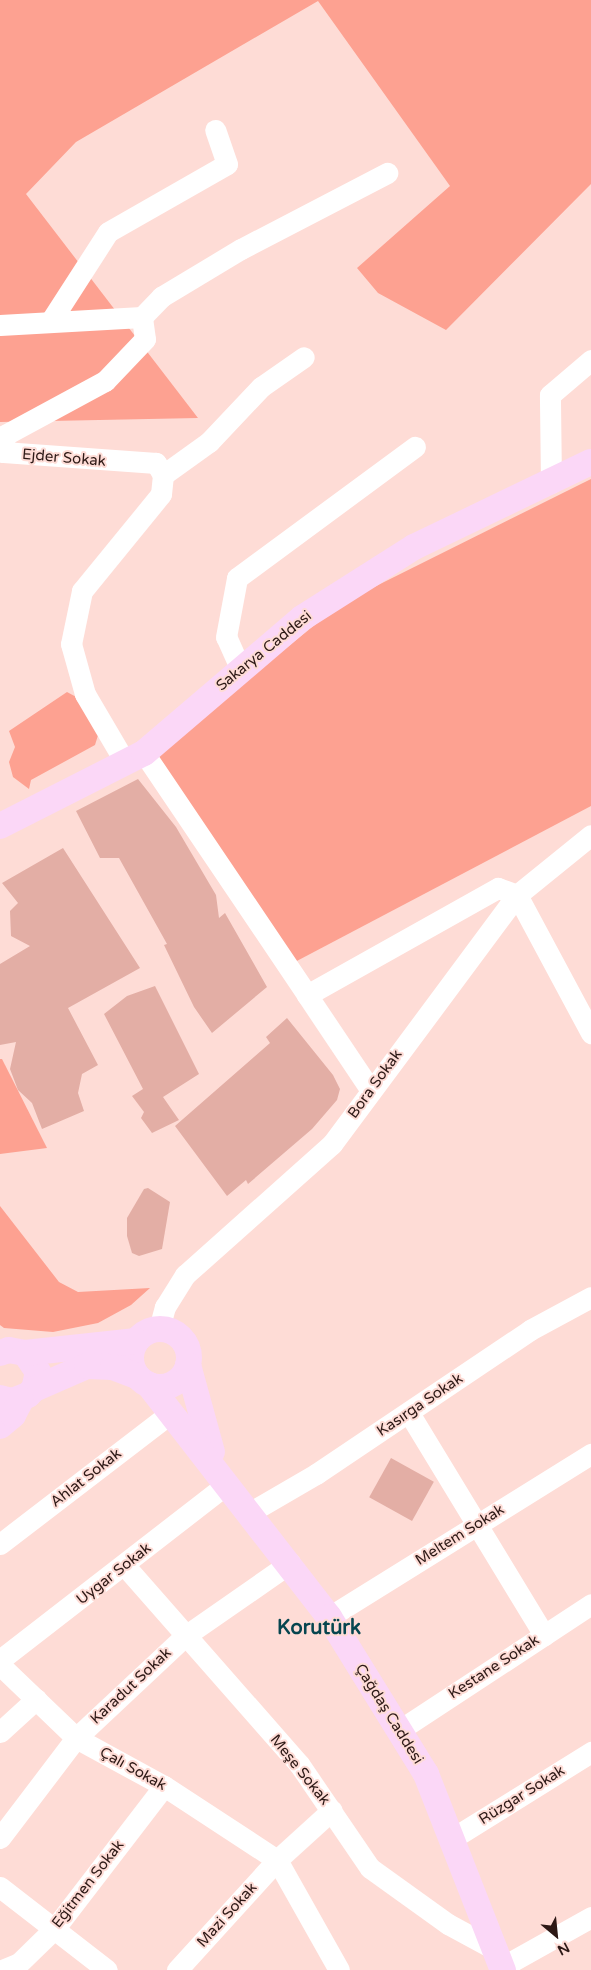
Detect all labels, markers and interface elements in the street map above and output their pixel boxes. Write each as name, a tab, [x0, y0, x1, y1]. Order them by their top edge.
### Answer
street label: Ejder Sokak	[21, 445, 107, 471]
street label: Sakarya Caddesi	[213, 607, 315, 695]
street label: Bora Sokak	[344, 1046, 406, 1122]
street label: Kasırga Sokak	[374, 1370, 466, 1440]
street label: Ahlat Sokak	[47, 1445, 125, 1511]
street label: Meltem Sokak	[412, 1501, 508, 1569]
street label: Uygar Sokak	[73, 1539, 155, 1609]
district label: Korutürk	[277, 1616, 361, 1640]
street label: Kestane Sokak	[445, 1631, 543, 1703]
street label: Karadut Sokak	[87, 1644, 175, 1728]
street label: Çağdaş Caddesi	[351, 1661, 427, 1767]
street label: Meşe Sokak	[266, 1731, 334, 1809]
street label: Çalı Sokak	[97, 1743, 169, 1795]
street label: Rüzgar Sokak	[476, 1761, 568, 1829]
street label: Eğitmen Sokak	[48, 1836, 128, 1932]
street label: Mazi Sokak	[193, 1879, 261, 1951]
north arrow	[531, 1910, 581, 1960]
text: N	[554, 1939, 572, 1959]

